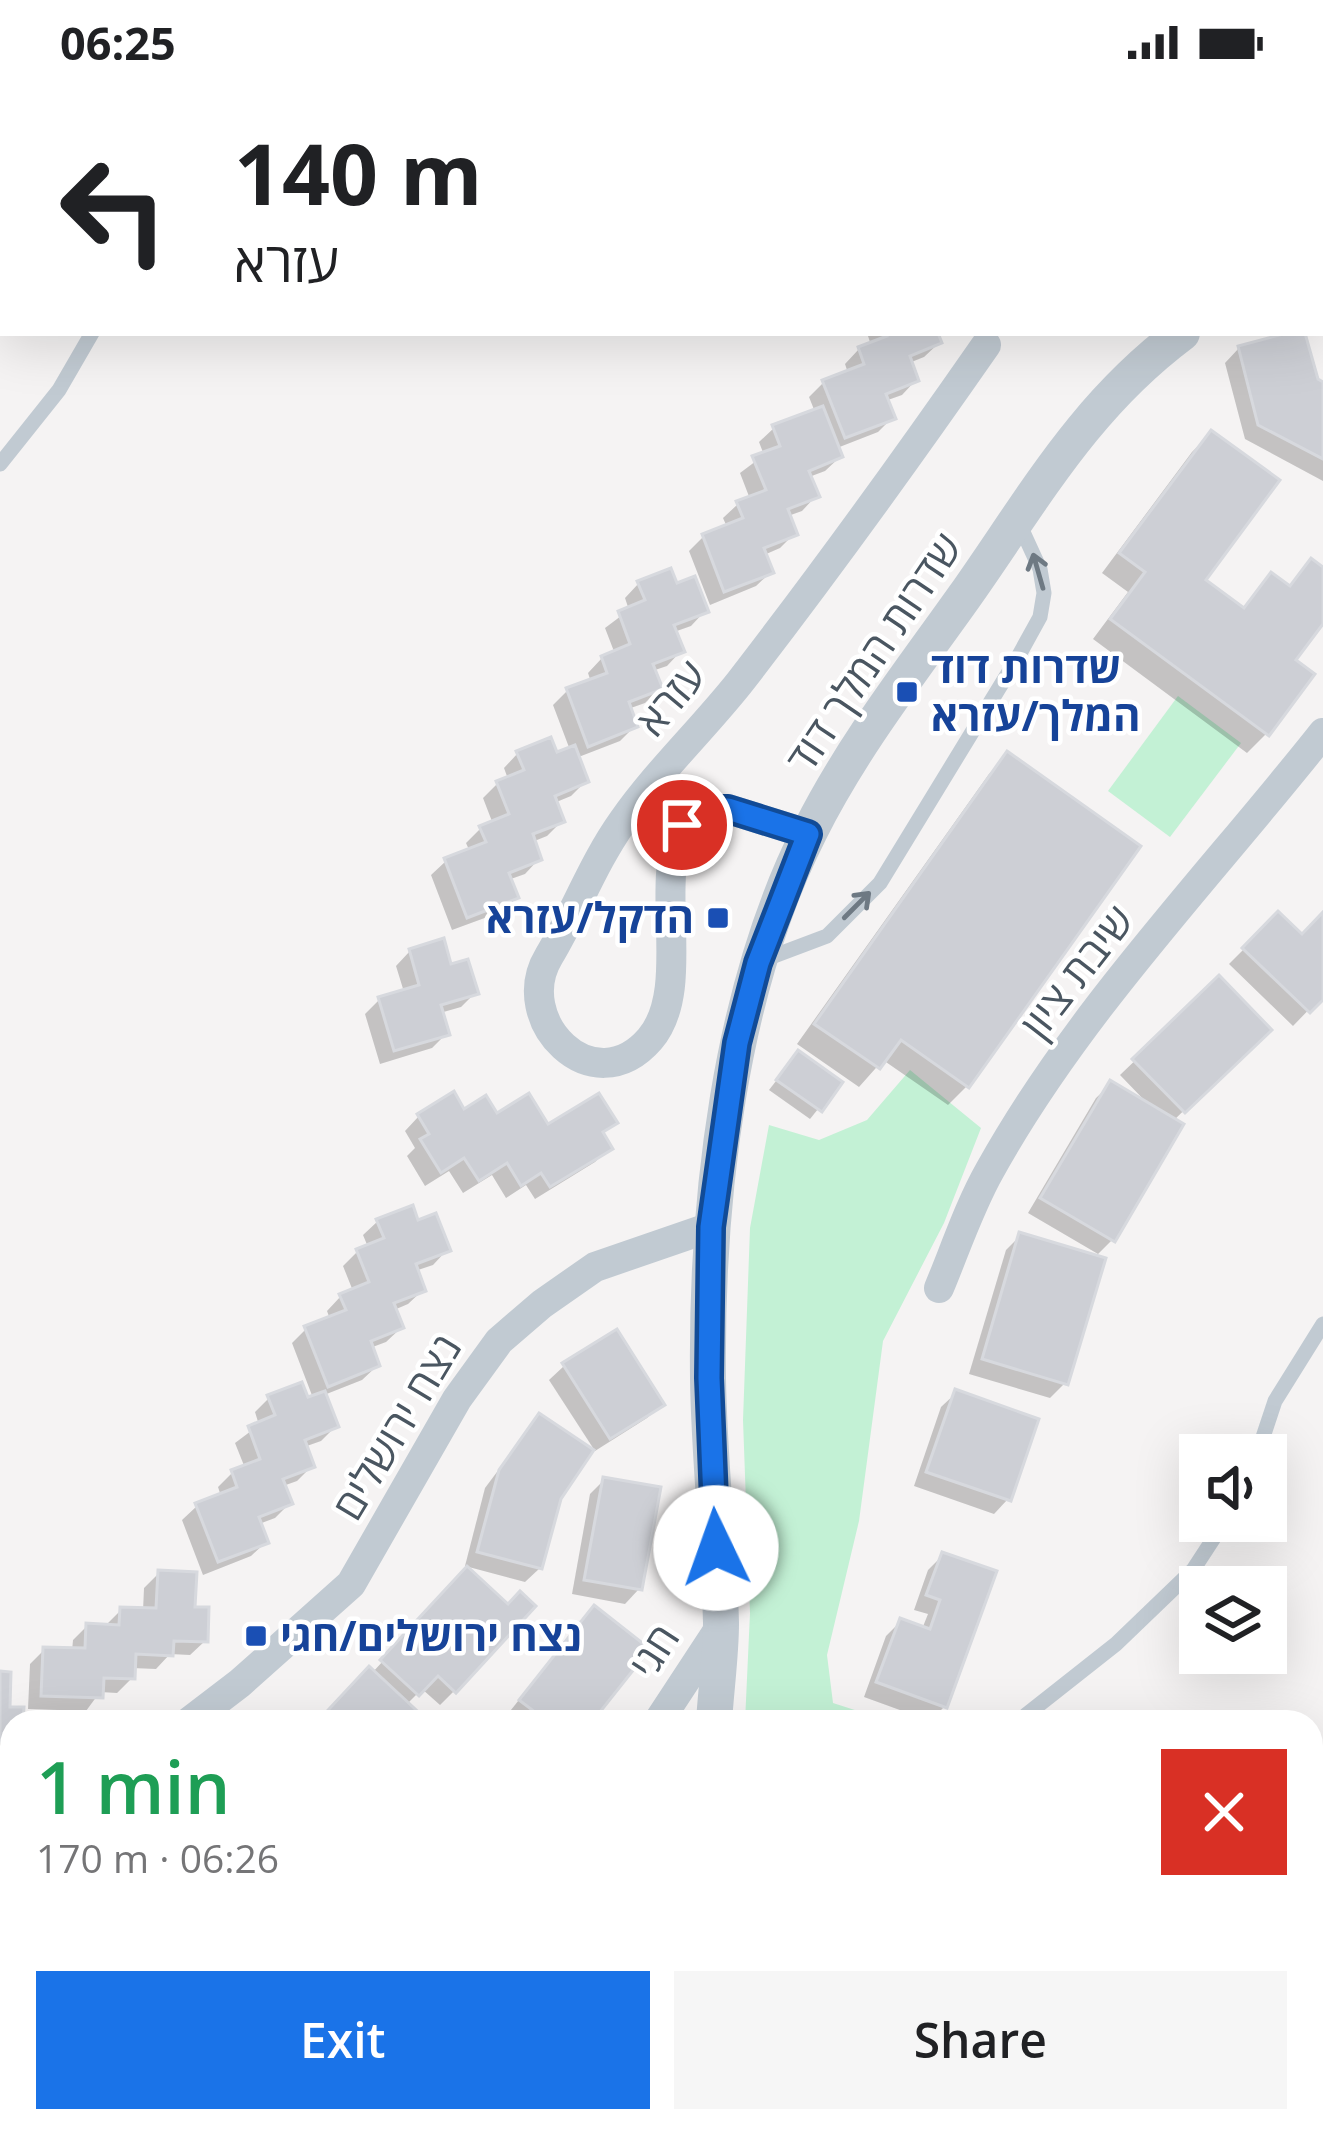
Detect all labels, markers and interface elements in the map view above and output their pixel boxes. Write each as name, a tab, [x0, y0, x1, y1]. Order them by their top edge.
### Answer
text: 06:25	[60, 12, 176, 73]
text: 140 m	[234, 115, 482, 230]
icon: left	[36, 132, 192, 288]
text: עזרא	[234, 224, 339, 298]
street label: שדרות המלך דוד	[772, 521, 974, 783]
one-way arrow	[1026, 553, 1048, 591]
place label: שדרות דוד המלך/עזרא	[931, 638, 1141, 743]
street label: עזרא	[622, 647, 718, 747]
marker: שדרות דוד המלך/עזרא	[894, 679, 920, 705]
pin	[631, 774, 733, 876]
icon: arrive	[649, 792, 715, 858]
place label: הדקל/עזרא	[486, 888, 694, 945]
one-way arrow	[842, 892, 871, 920]
street label: שיבת ציון	[1006, 893, 1146, 1049]
marker: הדקל/עזרא	[705, 905, 731, 931]
street label: נצח ירושלים	[318, 1323, 473, 1530]
map controls	[1179, 1434, 1287, 1674]
button: sound	[1179, 1434, 1287, 1542]
position arrow	[653, 1485, 779, 1611]
button: layers	[1179, 1566, 1287, 1674]
place label: נצח ירושלים/חגי	[280, 1606, 582, 1663]
street label: חגי	[614, 1612, 691, 1688]
marker: נצח ירושלים/חגי	[243, 1623, 269, 1649]
text: 1 min	[36, 1737, 230, 1835]
button: close	[1161, 1749, 1287, 1875]
text: 170 m · 06:26	[36, 1831, 279, 1884]
button: Exit	[36, 1971, 650, 2109]
button: Share	[674, 1971, 1287, 2109]

